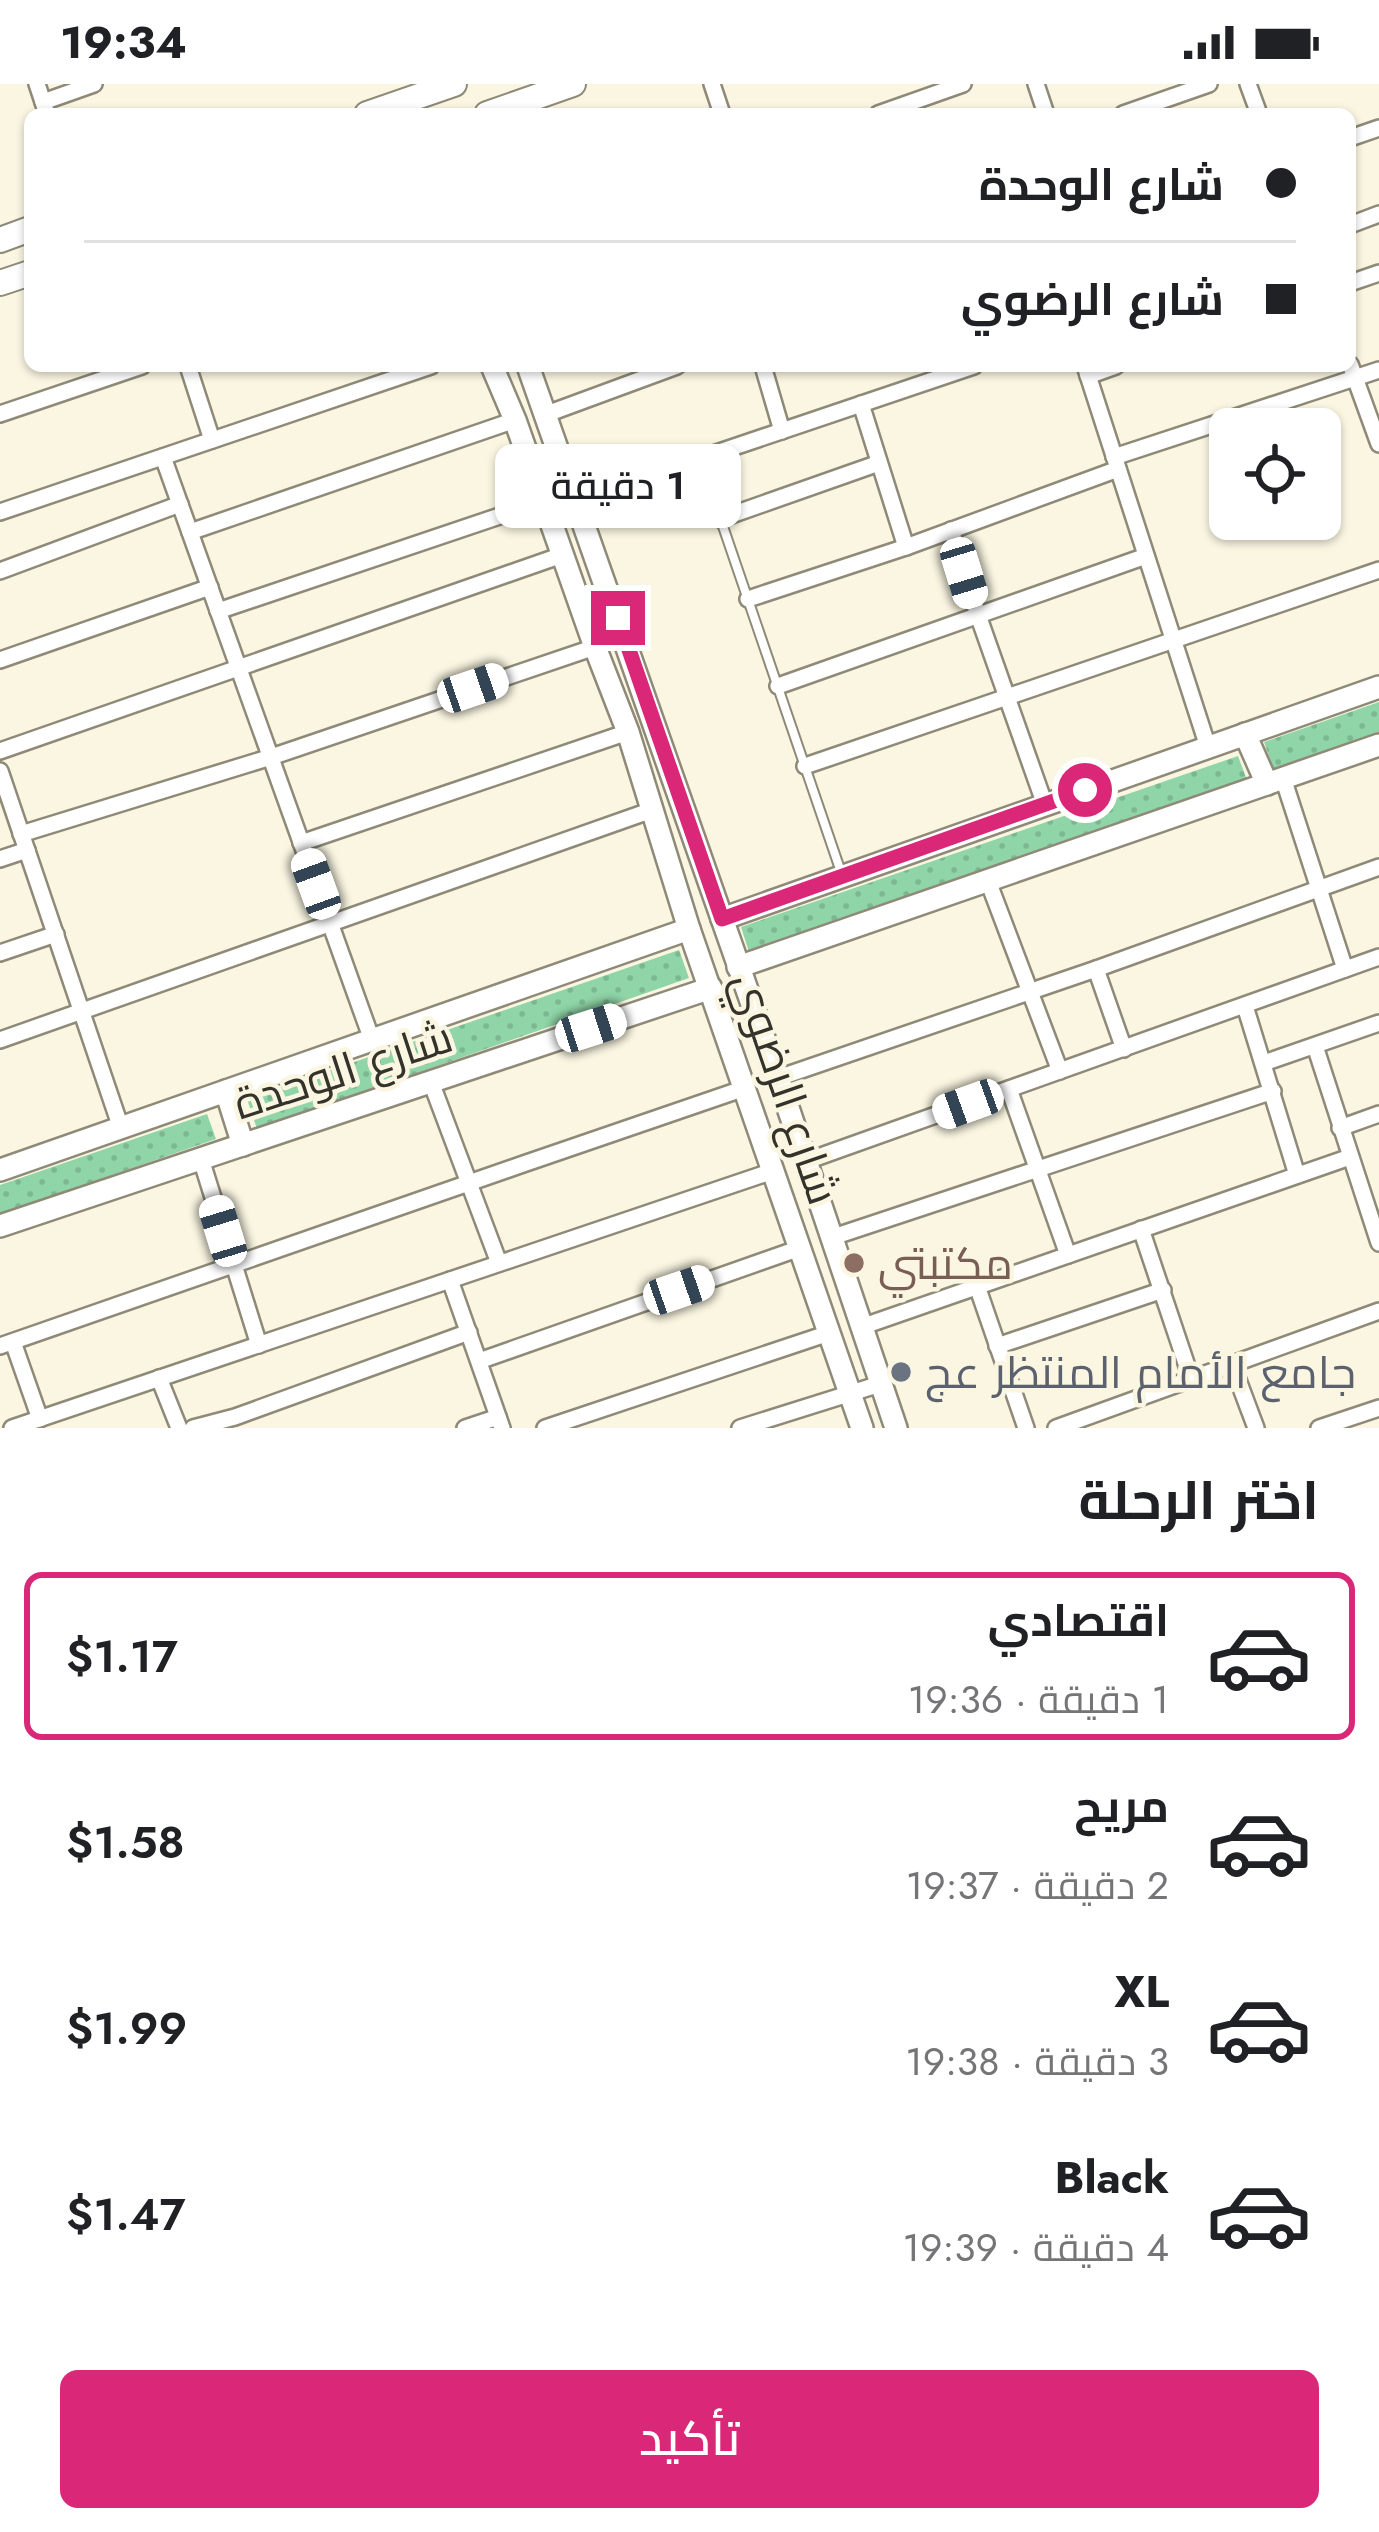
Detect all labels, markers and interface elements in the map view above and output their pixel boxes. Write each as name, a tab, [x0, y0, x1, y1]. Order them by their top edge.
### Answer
text: 19:34	[60, 10, 187, 75]
text: شارع الوحدة	[979, 152, 1224, 217]
text: شارع الرضوي	[961, 267, 1224, 332]
map controls	[1209, 408, 1341, 540]
button: locate	[1209, 408, 1341, 540]
callout: 1 دقيقة	[495, 444, 741, 528]
text: 1 دقيقة	[551, 457, 685, 514]
car	[936, 533, 992, 613]
route end	[591, 591, 645, 645]
car	[433, 659, 513, 717]
route start	[1058, 763, 1112, 817]
car	[287, 844, 345, 924]
street label: شارع الرضوي	[714, 963, 856, 1214]
car	[551, 1000, 631, 1056]
street label: شارع الوحدة	[225, 1004, 461, 1136]
car	[928, 1075, 1008, 1133]
car	[195, 1191, 251, 1271]
place label: مكتبتي	[878, 1231, 1013, 1299]
marker: مكتبتي	[841, 1250, 867, 1276]
car	[639, 1261, 719, 1319]
place label: جامع الأمام المنتظر عج	[925, 1340, 1356, 1405]
marker: جامع الأمام المنتظر عج	[888, 1359, 914, 1385]
text: اختر الرحلة	[1078, 1461, 1319, 1539]
text: اقتصادي	[988, 1588, 1169, 1653]
icon: car	[1205, 1602, 1313, 1710]
text: $1.17	[66, 1624, 178, 1689]
text: 1 دقيقة · 19:36	[908, 1671, 1169, 1728]
text: مريح	[1074, 1774, 1169, 1839]
icon: car	[1205, 1788, 1313, 1896]
text: $1.58	[66, 1810, 185, 1875]
text: 2 دقيقة · 19:37	[906, 1857, 1169, 1914]
text: XL	[1114, 1959, 1169, 2024]
icon: car	[1205, 1974, 1313, 2082]
text: $1.99	[66, 1996, 187, 2061]
text: 3 دقيقة · 19:38	[905, 2033, 1169, 2090]
text: Black	[1055, 2145, 1169, 2210]
icon: car	[1205, 2160, 1313, 2268]
text: $1.47	[66, 2182, 186, 2247]
text: 4 دقيقة · 19:39	[903, 2219, 1169, 2276]
button: تأكيد	[60, 2370, 1319, 2508]

